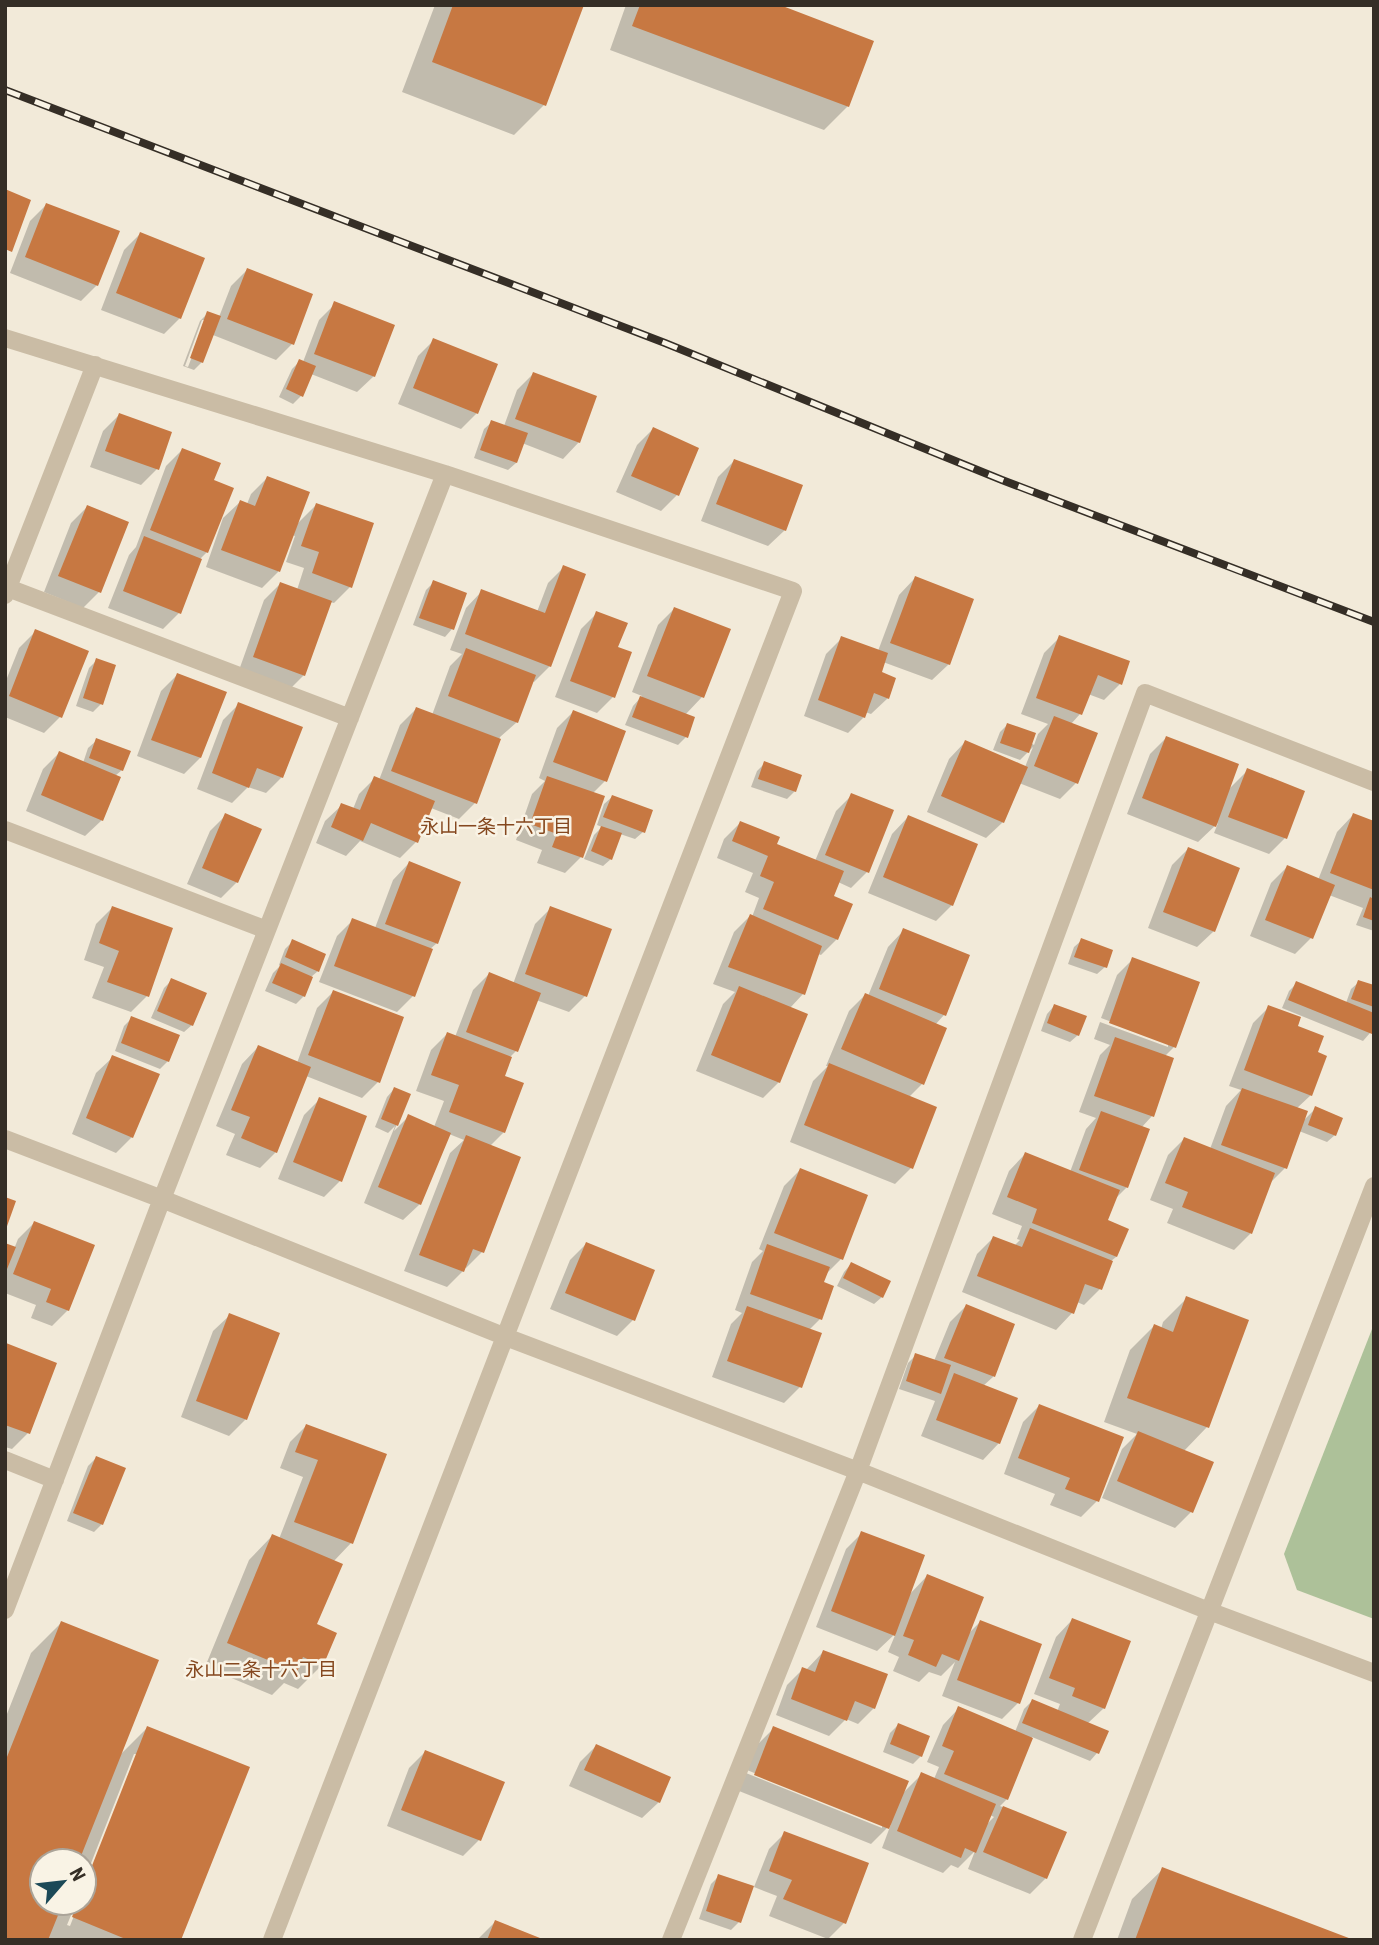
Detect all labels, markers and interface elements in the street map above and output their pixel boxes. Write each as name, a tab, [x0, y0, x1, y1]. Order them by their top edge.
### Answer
district label: 永山一条十六丁目	[420, 815, 572, 838]
district label: 永山二条十六丁目	[185, 1658, 337, 1681]
north arrow	[28, 1847, 98, 1917]
text: N	[65, 1864, 90, 1885]

